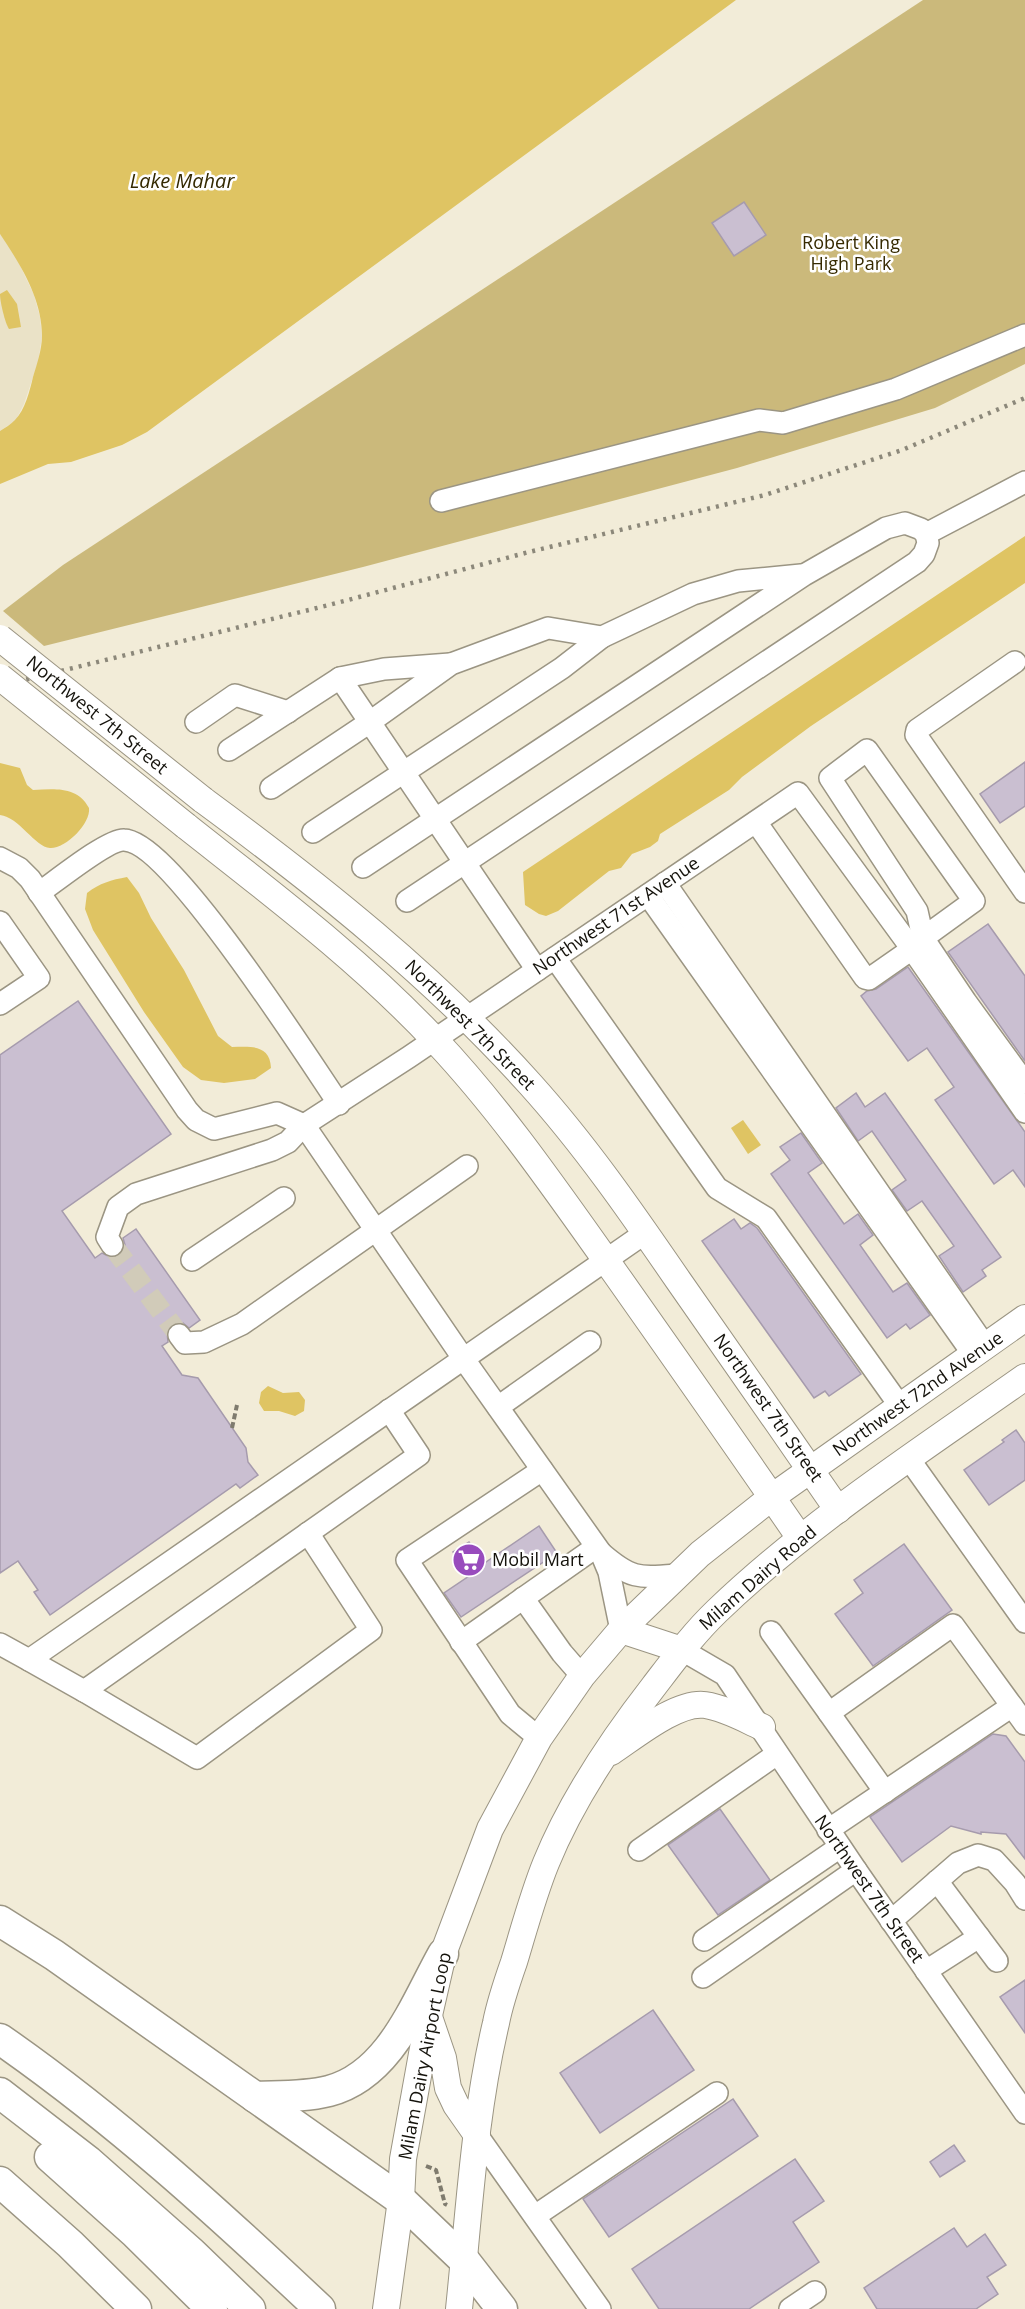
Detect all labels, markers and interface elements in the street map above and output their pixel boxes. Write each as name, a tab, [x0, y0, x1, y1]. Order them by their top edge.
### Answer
water label: Lake Mahar	[130, 167, 235, 194]
park label: Robert King High Park	[802, 230, 900, 275]
street label: Northwest 7th Street	[22, 650, 173, 779]
street label: Northwest 71st Avenue	[528, 850, 703, 980]
street label: Northwest 7th Street	[400, 954, 541, 1095]
street label: Northwest 72nd Avenue	[827, 1325, 1007, 1461]
street label: Northwest 7th Street	[709, 1329, 829, 1486]
street label: Milam Dairy Road	[694, 1520, 821, 1635]
supermarket icon: Mobil Mart	[451, 1542, 487, 1578]
place label: Mobil Mart	[492, 1547, 584, 1571]
street label: Northwest 7th Street	[810, 1810, 930, 1967]
street label: Milam Dairy Airport Loop	[392, 1950, 456, 2162]

